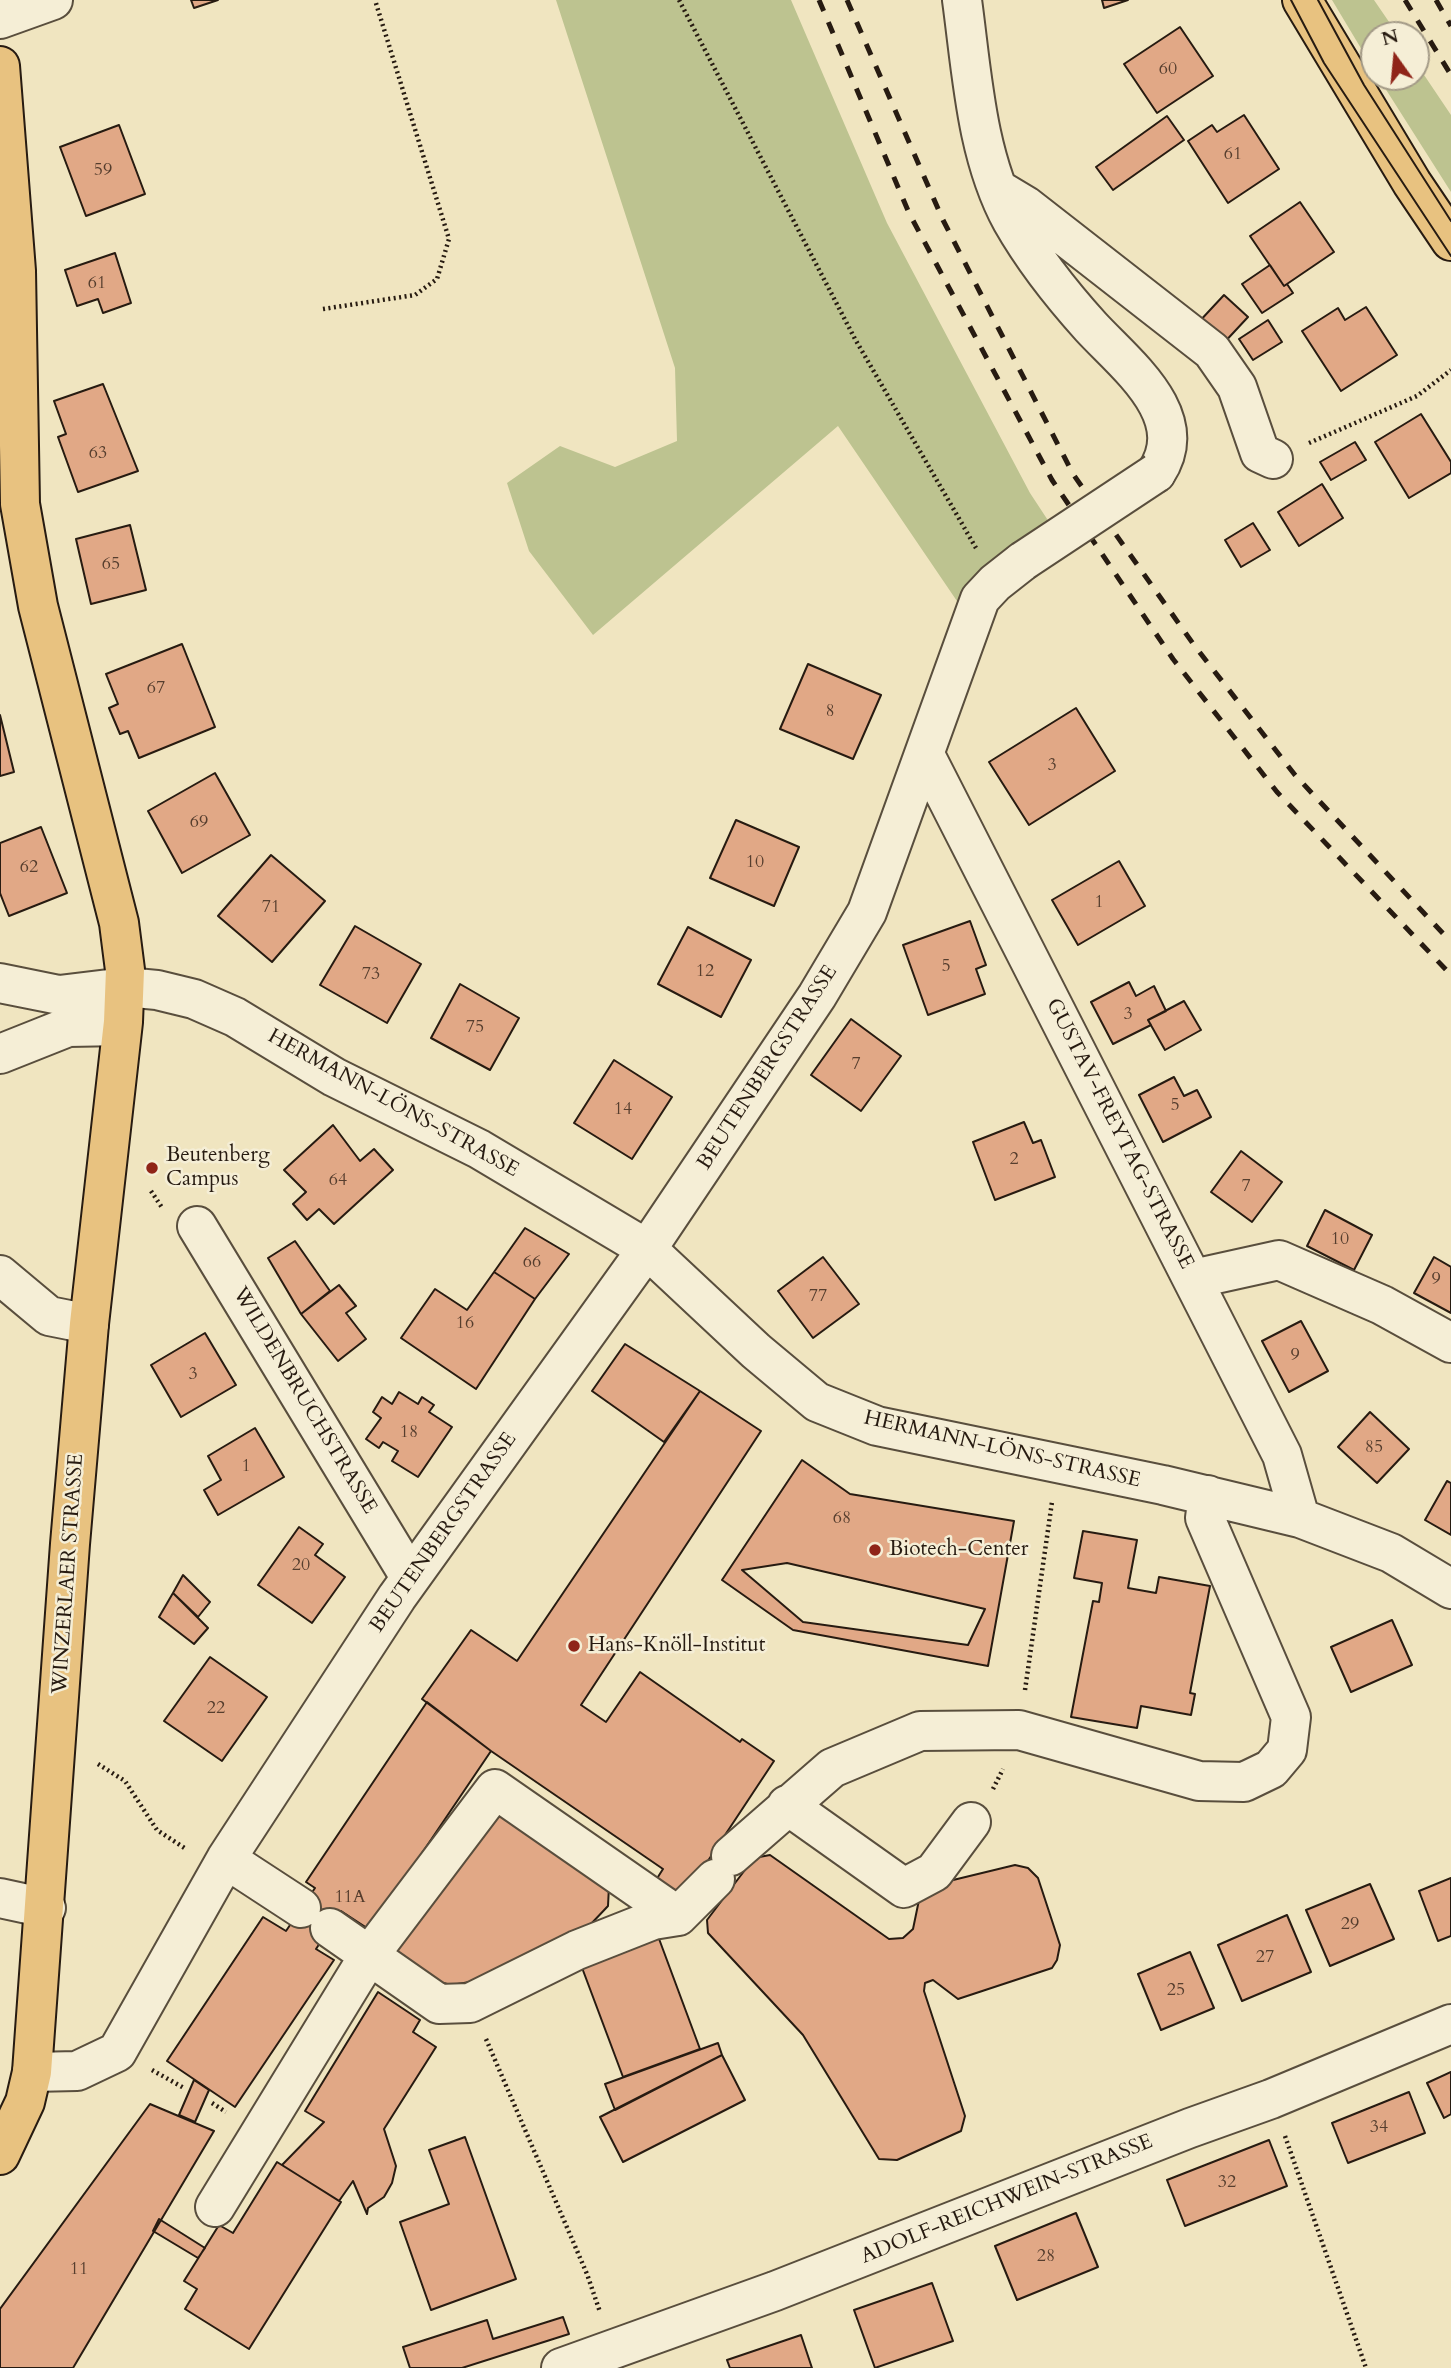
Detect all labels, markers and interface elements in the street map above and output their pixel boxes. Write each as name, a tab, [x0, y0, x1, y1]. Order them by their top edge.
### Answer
north arrow	[1360, 21, 1430, 91]
text: N	[1379, 23, 1401, 52]
house number: 60	[1159, 59, 1177, 81]
house number: 61	[1224, 144, 1242, 166]
house number: 59	[94, 160, 112, 182]
house number: 61	[88, 273, 106, 295]
house number: 63	[89, 443, 107, 465]
house number: 65	[102, 554, 120, 576]
house number: 67	[147, 678, 165, 700]
house number: 8	[825, 701, 835, 723]
house number: 3	[1047, 755, 1057, 777]
house number: 69	[190, 812, 208, 834]
house number: 10	[746, 852, 764, 874]
house number: 62	[20, 857, 38, 879]
house number: 1	[1094, 892, 1104, 914]
house number: 71	[262, 897, 280, 919]
house number: 5	[941, 956, 951, 978]
street label: BEUTENBERGSTRASSE	[692, 961, 844, 1175]
house number: 12	[696, 961, 714, 983]
house number: 73	[362, 964, 380, 986]
street label: GUSTAV-FREYTAG-STRASSE	[1040, 994, 1198, 1274]
house number: 3	[1123, 1004, 1133, 1026]
house number: 75	[466, 1017, 484, 1039]
street label: HERMANN-LÖNS-STRASSE	[263, 1024, 523, 1184]
house number: 7	[851, 1054, 861, 1076]
house number: 5	[1170, 1095, 1180, 1117]
house number: 14	[614, 1099, 632, 1121]
place label: Beutenberg Campus	[166, 1143, 270, 1193]
house number: 2	[1009, 1149, 1019, 1171]
marker: Beutenberg Campus	[144, 1160, 160, 1176]
house number: 64	[329, 1170, 347, 1192]
house number: 7	[1241, 1176, 1251, 1198]
house number: 10	[1331, 1229, 1349, 1251]
house number: 66	[523, 1252, 541, 1274]
house number: 9	[1431, 1269, 1441, 1291]
street label: WILDENBRUCHSTRASSE	[226, 1283, 382, 1519]
house number: 77	[809, 1286, 827, 1308]
house number: 16	[456, 1313, 474, 1335]
house number: 9	[1290, 1345, 1300, 1367]
house number: 3	[188, 1364, 198, 1386]
street label: HERMANN-LÖNS-STRASSE	[861, 1406, 1143, 1494]
house number: 18	[400, 1422, 418, 1444]
street label: BEUTENBERGSTRASSE	[365, 1428, 523, 1638]
house number: 85	[1365, 1437, 1383, 1459]
street label: WINZERLAER STRASSE	[48, 1453, 90, 1695]
house number: 1	[241, 1456, 251, 1478]
house number: 68	[833, 1508, 851, 1530]
place label: Biotech-Center	[889, 1537, 1029, 1563]
marker: Biotech-Center	[867, 1542, 883, 1558]
house number: 20	[292, 1555, 310, 1577]
place label: Hans-Knöll-Institut	[588, 1633, 765, 1659]
marker: Hans-Knöll-Institut	[566, 1638, 582, 1654]
house number: 22	[207, 1698, 225, 1720]
house number: 11A	[334, 1887, 366, 1909]
house number: 29	[1341, 1914, 1359, 1936]
house number: 27	[1256, 1947, 1274, 1969]
house number: 25	[1167, 1980, 1185, 2002]
house number: 34	[1370, 2117, 1388, 2139]
street label: ADOLF-REICHWEIN-STRASSE	[857, 2130, 1157, 2270]
house number: 32	[1218, 2172, 1236, 2194]
house number: 28	[1037, 2246, 1055, 2268]
house number: 11	[70, 2259, 88, 2281]

